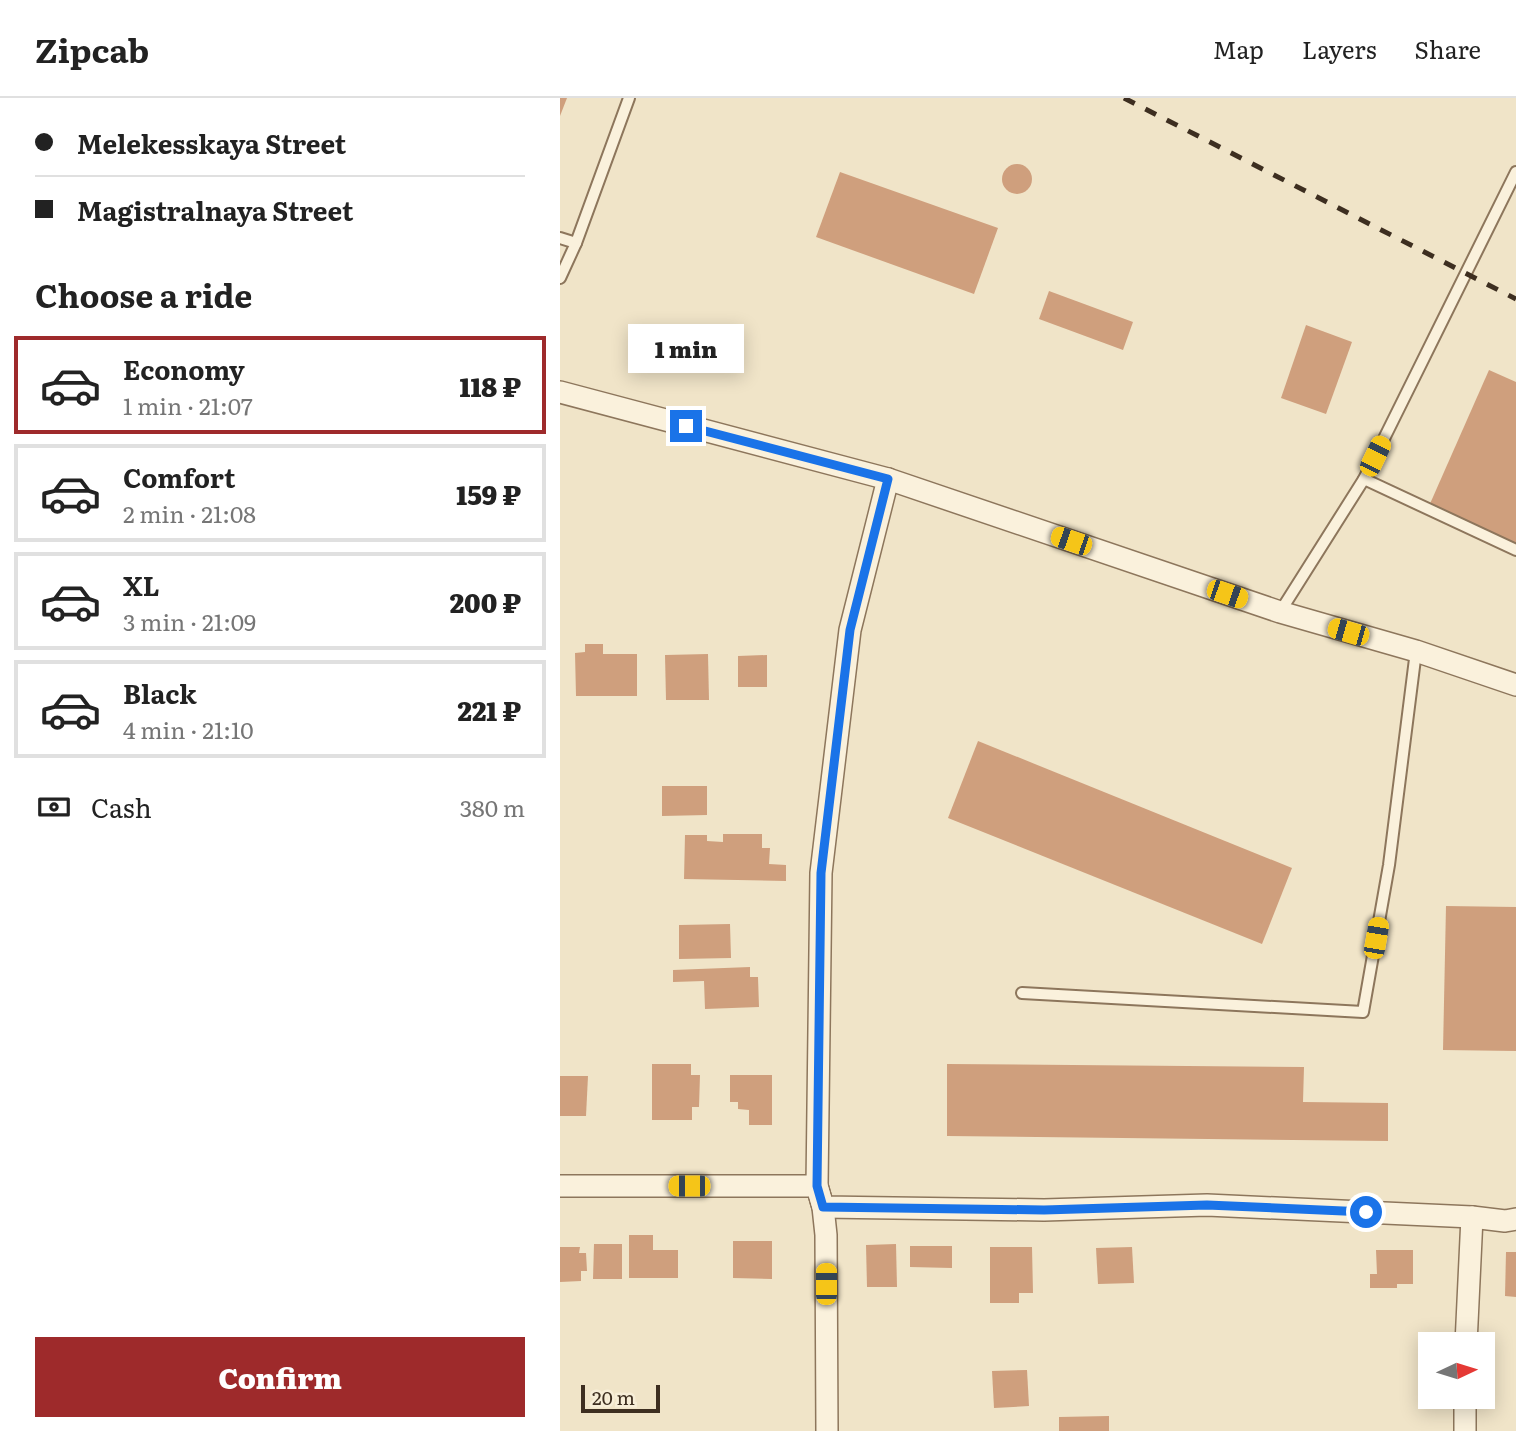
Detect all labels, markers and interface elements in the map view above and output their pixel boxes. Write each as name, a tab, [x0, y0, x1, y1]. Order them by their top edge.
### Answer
text: Zipcab	[35, 24, 149, 73]
text: Map	[1213, 31, 1264, 66]
text: Layers	[1302, 31, 1376, 66]
text: Share	[1414, 31, 1481, 66]
text: Melekesskaya Street	[77, 123, 346, 162]
text: Magistralnaya Street	[77, 190, 353, 229]
text: Choose a ride	[35, 270, 252, 318]
callout: 1 min	[628, 324, 744, 374]
text: 1 min	[655, 331, 717, 365]
text: Economy	[123, 349, 245, 388]
icon: car	[39, 354, 102, 417]
text: 118 ₽	[460, 366, 521, 405]
text: 1 min · 21:07	[123, 388, 253, 422]
route end	[670, 410, 702, 442]
car	[1357, 433, 1394, 479]
text: Comfort	[123, 457, 235, 496]
icon: car	[39, 462, 102, 525]
text: 159 ₽	[456, 474, 521, 513]
text: 2 min · 21:08	[123, 496, 256, 530]
car	[1048, 524, 1095, 558]
text: XL	[123, 565, 160, 604]
icon: car	[39, 570, 102, 633]
car	[1204, 577, 1251, 611]
text: 200 ₽	[450, 582, 521, 621]
text: 3 min · 21:09	[123, 604, 256, 638]
car	[1325, 616, 1372, 648]
text: Black	[123, 673, 197, 712]
icon: car	[39, 678, 102, 741]
text: 221 ₽	[458, 690, 521, 729]
text: 4 min · 21:10	[123, 712, 254, 746]
text: Cash	[91, 787, 152, 826]
icon: cash	[35, 788, 73, 826]
text: 380 m	[460, 790, 525, 824]
car	[1363, 915, 1390, 961]
car	[669, 1176, 711, 1197]
route start	[1350, 1196, 1382, 1228]
car	[816, 1263, 837, 1305]
north arrow	[1418, 1332, 1494, 1409]
map controls	[1418, 1332, 1495, 1409]
button: Confirm	[35, 1337, 525, 1417]
scale bar	[581, 1382, 660, 1414]
text: 20 m	[592, 1383, 635, 1411]

